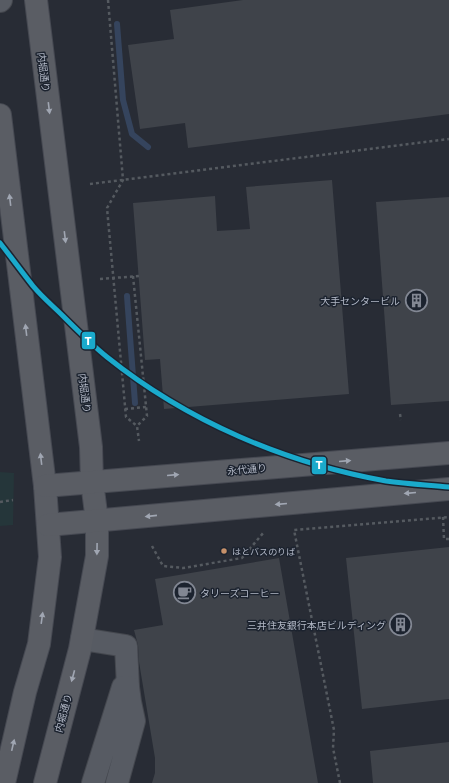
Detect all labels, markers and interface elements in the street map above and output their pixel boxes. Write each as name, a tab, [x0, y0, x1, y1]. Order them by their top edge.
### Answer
street label: 内堀通り	[36, 52, 51, 93]
one-way arrow	[46, 102, 52, 114]
one-way arrow	[7, 194, 13, 206]
one-way arrow	[62, 231, 69, 243]
building icon: 大手センタービル	[403, 288, 429, 314]
place label: 大手センタービル	[320, 296, 400, 307]
one-way arrow	[23, 323, 29, 336]
line badge: T	[81, 331, 96, 350]
text: T	[84, 335, 92, 348]
street label: 内堀通り	[77, 373, 92, 414]
one-way arrow	[38, 453, 45, 465]
line badge: T	[311, 456, 327, 475]
one-way arrow	[339, 458, 351, 465]
text: T	[315, 459, 323, 472]
street label: 永代通り	[227, 462, 267, 477]
one-way arrow	[167, 472, 179, 479]
one-way arrow	[404, 489, 416, 496]
one-way arrow	[275, 501, 287, 508]
one-way arrow	[145, 513, 157, 519]
one-way arrow	[94, 543, 100, 556]
marker: はとバスのりば	[219, 546, 229, 556]
place label: はとバスのりば	[232, 547, 295, 557]
cafe icon: タリーズコーヒー	[172, 580, 198, 606]
place label: タリーズコーヒー	[200, 588, 280, 599]
one-way arrow	[39, 612, 45, 625]
building icon: 三井住友銀行本店ビルディング	[388, 612, 414, 638]
place label: 三井住友銀行本店ビルディング	[247, 620, 386, 631]
one-way arrow	[70, 670, 76, 682]
street label: 内堀通り	[53, 692, 74, 734]
one-way arrow	[10, 739, 16, 751]

